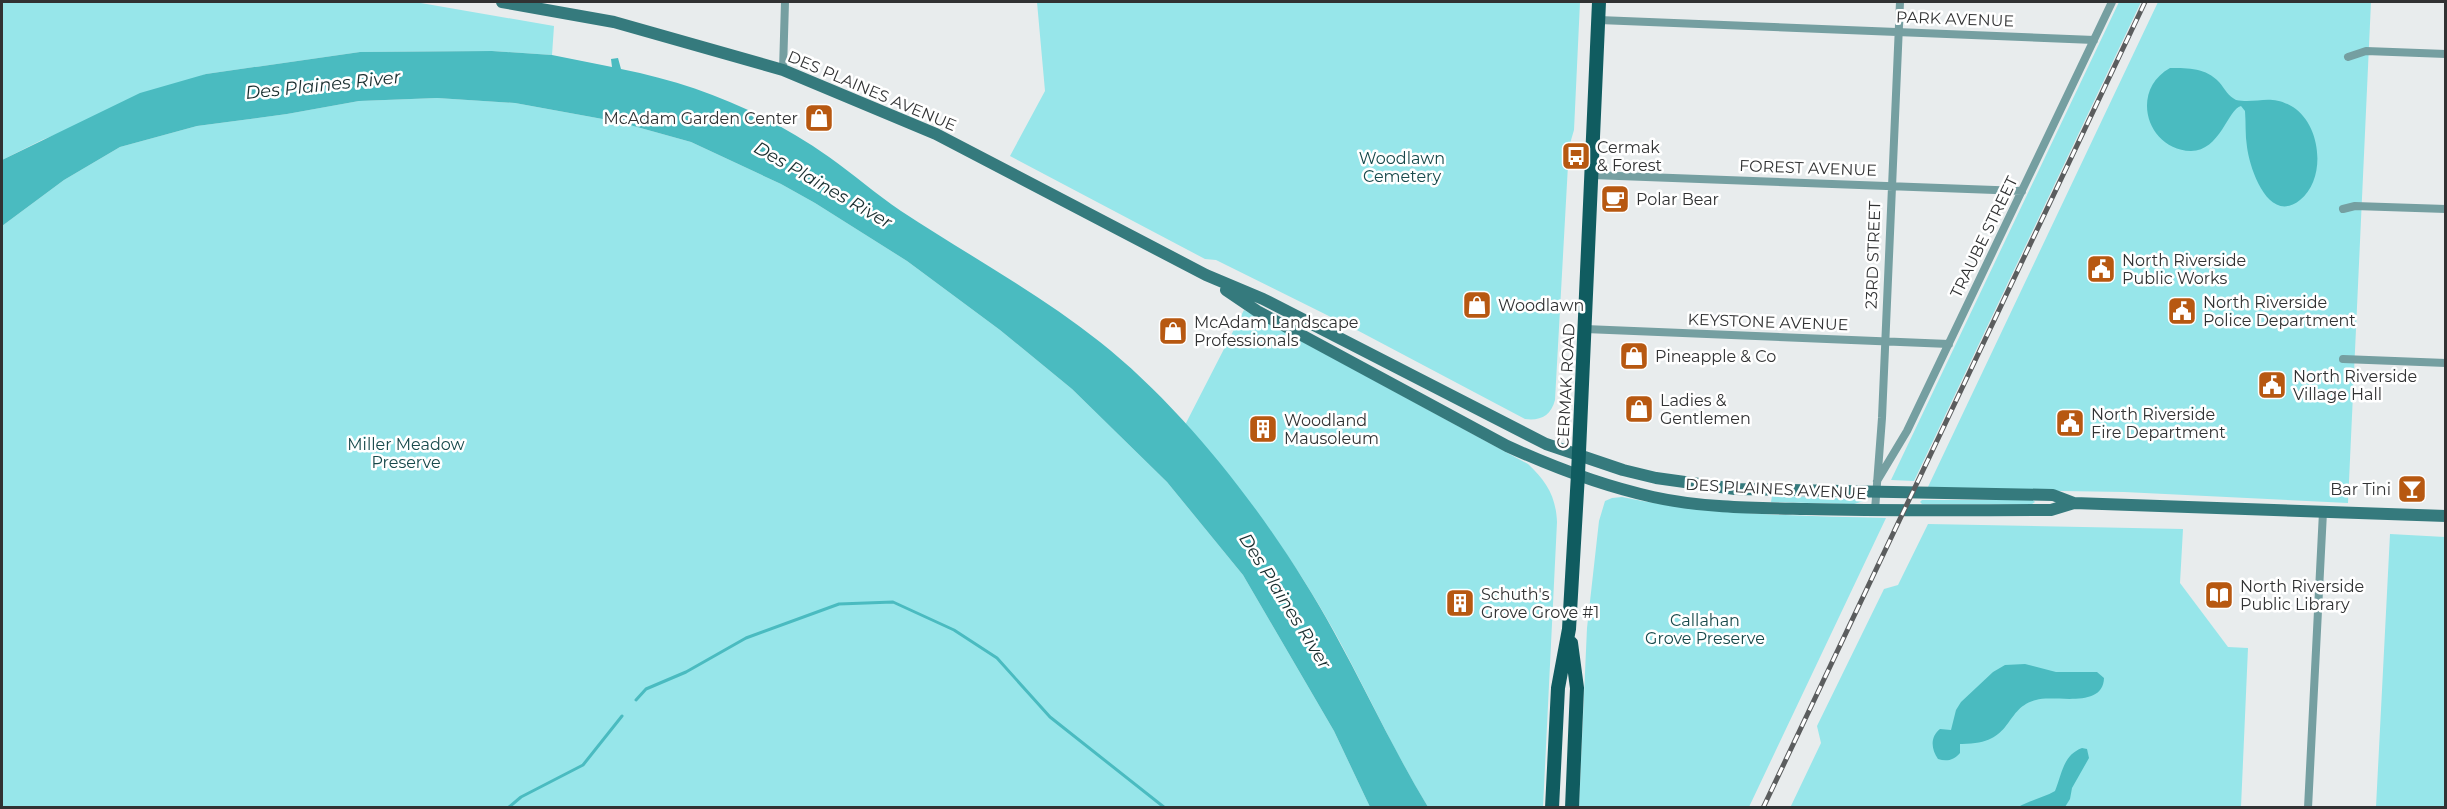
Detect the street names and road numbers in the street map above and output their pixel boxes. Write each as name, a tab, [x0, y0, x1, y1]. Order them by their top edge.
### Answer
street label: PARK AVENUE	[1896, 7, 2014, 31]
street label: DES PLAINES AVENUE	[785, 47, 959, 135]
street label: FOREST AVENUE	[1739, 156, 1877, 180]
street label: TRAUBE STREET	[1946, 172, 2022, 301]
street label: 23RD STREET	[1862, 200, 1884, 309]
street label: KEYSTONE AVENUE	[1687, 310, 1849, 334]
street label: CERMAK ROAD	[1553, 323, 1579, 449]
street label: DES PLAINES AVENUE	[1685, 475, 1867, 503]

